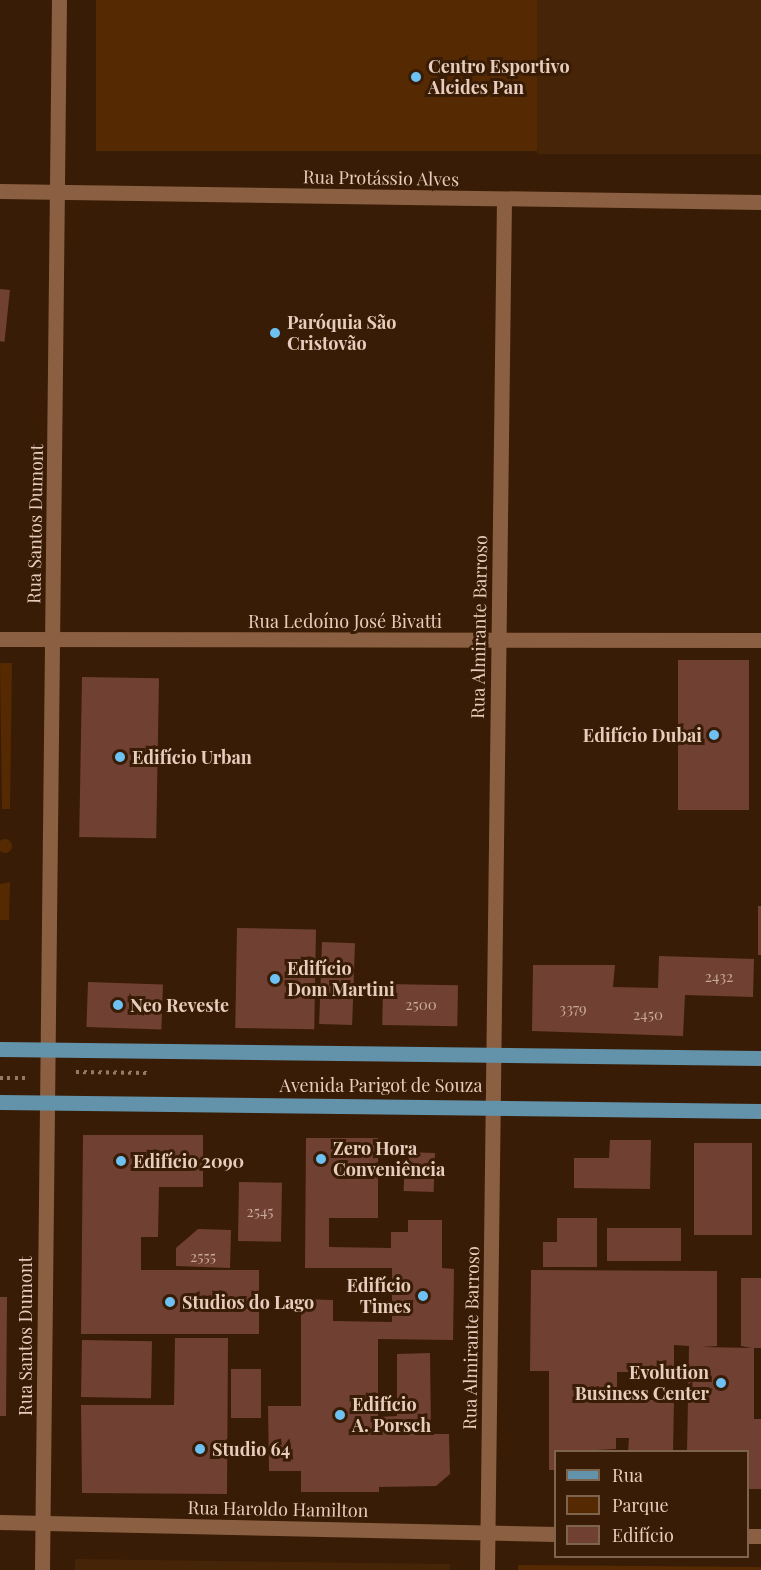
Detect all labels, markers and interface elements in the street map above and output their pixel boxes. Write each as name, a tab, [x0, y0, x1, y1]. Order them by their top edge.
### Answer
place label: Centro Esportivo Alcides Pan	[428, 56, 570, 98]
marker: Centro Esportivo Alcides Pan	[409, 70, 423, 84]
street label: Rua Protássio Alves	[302, 166, 460, 190]
place label: Paróquia São Cristovão	[287, 312, 397, 354]
marker: Paróquia São Cristovão	[268, 326, 282, 340]
street label: Rua Santos Dumont	[23, 444, 47, 604]
street label: Rua Almirante Barroso	[467, 535, 491, 719]
street label: Rua Ledoíno José Bivatti	[248, 610, 442, 632]
place label: Edifício Dubai	[583, 724, 702, 746]
marker: Edifício Dubai	[707, 728, 721, 742]
place label: Edifício Urban	[132, 746, 252, 768]
marker: Edifício Urban	[113, 750, 127, 764]
place label: Edifício Dom Martini	[287, 958, 395, 1000]
house number: 2432	[705, 968, 733, 986]
marker: Edifício Dom Martini	[268, 972, 282, 986]
place label: Neo Reveste	[130, 994, 229, 1016]
house number: 2500	[405, 996, 437, 1014]
marker: Neo Reveste	[111, 998, 125, 1012]
house number: 3379	[559, 1000, 587, 1018]
house number: 2450	[633, 1006, 663, 1024]
street label: Avenida Parigot de Souza	[279, 1074, 483, 1096]
place label: Zero Hora Conveniência	[333, 1138, 445, 1180]
place label: Edifício 2090	[133, 1150, 244, 1172]
marker: Zero Hora Conveniência	[314, 1152, 328, 1166]
marker: Edifício 2090	[114, 1154, 128, 1168]
house number: 2545	[246, 1203, 274, 1221]
street label: Rua Almirante Barroso	[459, 1246, 483, 1430]
house number: 2555	[190, 1248, 216, 1266]
street label: Rua Santos Dumont	[14, 1256, 36, 1416]
place label: Edifício Times	[346, 1275, 411, 1318]
marker: Edifício Times	[416, 1289, 430, 1303]
place label: Studios do Lago	[182, 1291, 314, 1313]
marker: Studios do Lago	[163, 1295, 177, 1309]
place label: Evolution Business Center	[575, 1362, 709, 1404]
marker: Evolution Business Center	[714, 1376, 728, 1390]
place label: Edifício A. Porsch	[352, 1394, 431, 1436]
marker: Edifício A. Porsch	[333, 1408, 347, 1422]
place label: Studio 64	[212, 1438, 290, 1460]
marker: Studio 64	[193, 1442, 207, 1456]
legend	[554, 1450, 749, 1558]
text: Rua	[612, 1463, 643, 1487]
text: Parque	[612, 1493, 669, 1517]
street label: Rua Haroldo Hamilton	[187, 1497, 369, 1521]
text: Edifício	[612, 1523, 674, 1547]

